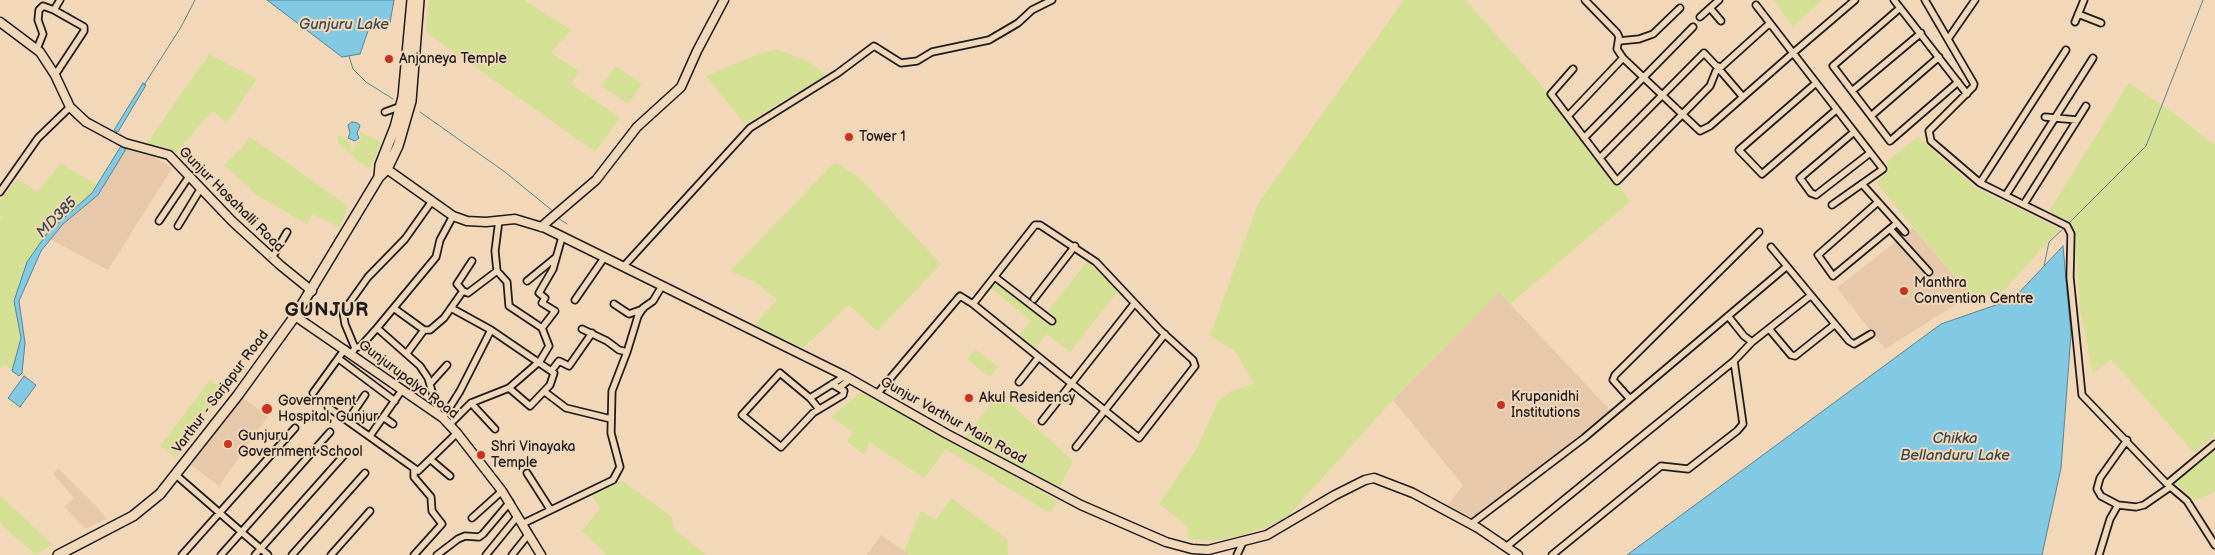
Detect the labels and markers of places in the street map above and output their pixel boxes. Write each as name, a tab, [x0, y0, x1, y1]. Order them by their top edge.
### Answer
place label: Anjaneya Temple	[399, 51, 507, 67]
marker: Anjaneya Temple	[383, 53, 395, 65]
place label: Tower 1	[859, 129, 906, 145]
marker: Tower 1	[843, 131, 855, 143]
place label: Manthra Convention Centre	[1914, 275, 2033, 308]
marker: Manthra Convention Centre	[1898, 285, 1910, 297]
place label: Krupanidhi Institutions	[1511, 389, 1580, 422]
place label: Akul Residency	[979, 390, 1075, 406]
marker: Akul Residency	[963, 392, 975, 404]
place label: Government Hospital, Gunjur	[278, 393, 378, 426]
marker: Krupanidhi Institutions	[1495, 399, 1507, 411]
marker: Government Hospital, Gunjur	[260, 402, 274, 416]
place label: Gunjuru Government School	[238, 428, 363, 461]
marker: Gunjuru Government School	[222, 438, 234, 450]
place label: Shri Vinayaka Temple	[491, 439, 575, 472]
marker: Shri Vinayaka Temple	[475, 449, 487, 461]

